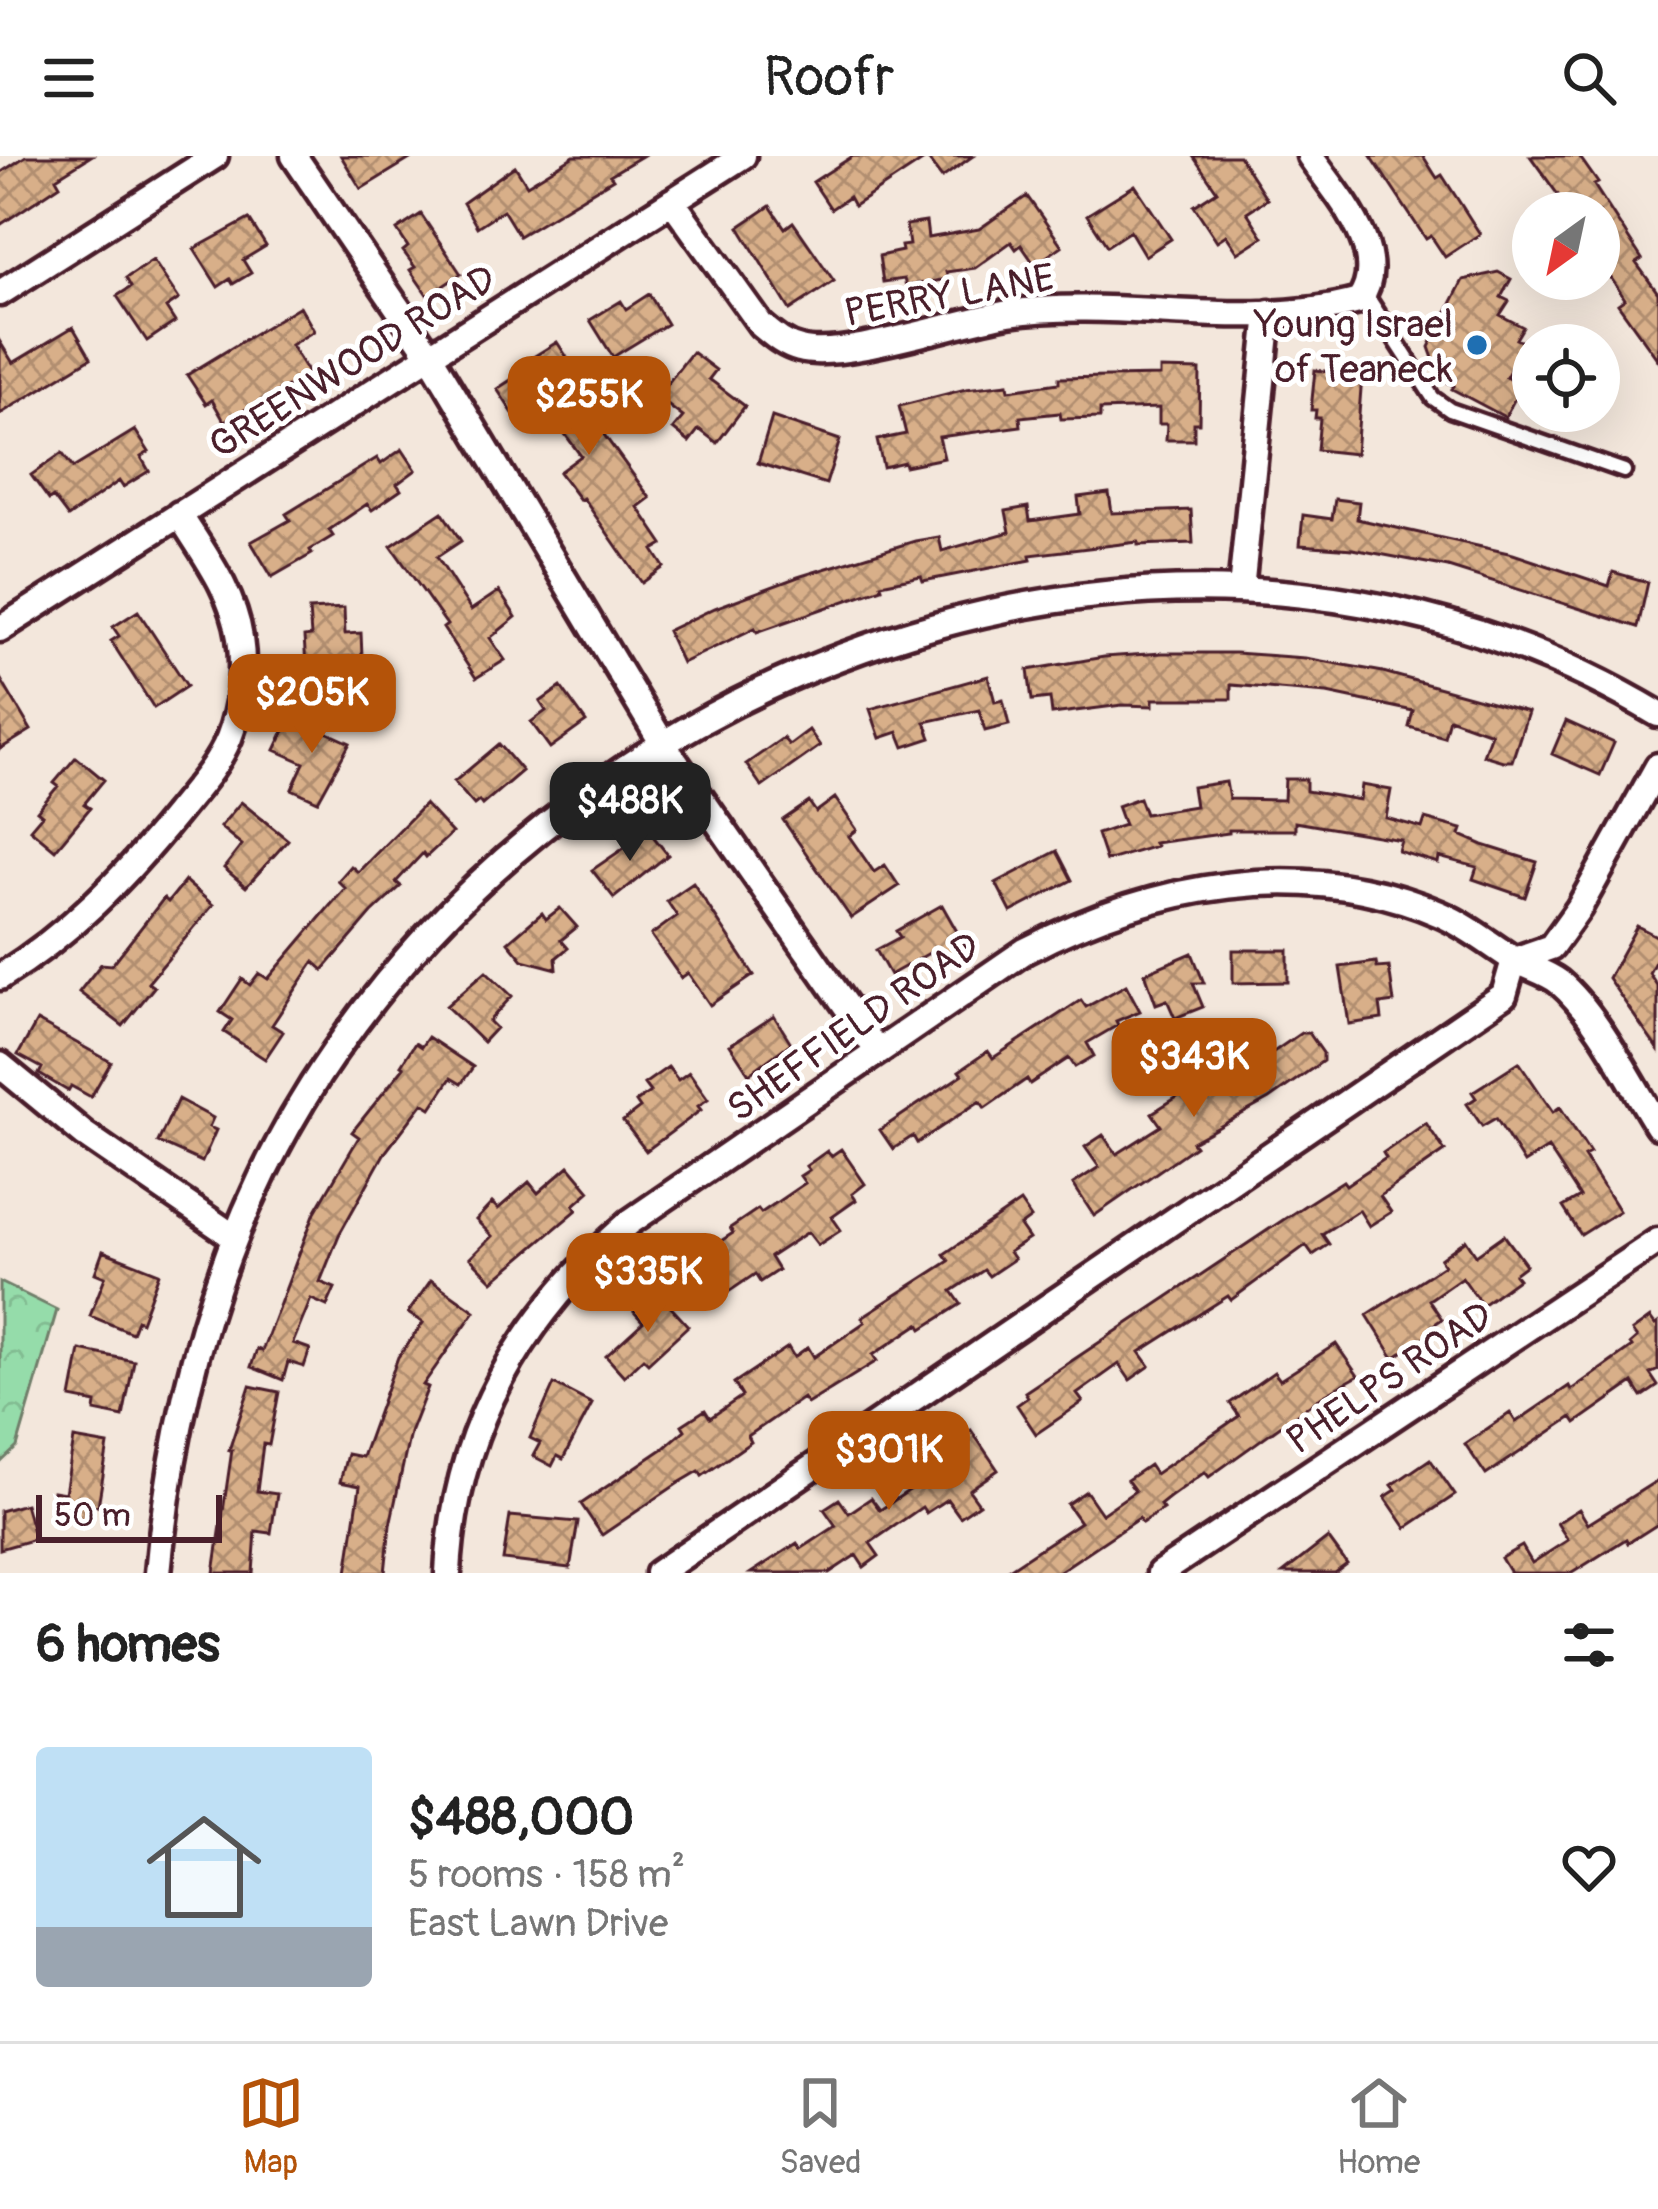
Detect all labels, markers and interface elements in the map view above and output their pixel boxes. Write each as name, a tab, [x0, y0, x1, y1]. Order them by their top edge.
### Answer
text: Roofr	[764, 44, 894, 112]
icon: menu	[36, 45, 102, 111]
icon: search	[1556, 45, 1622, 111]
north arrow	[1512, 192, 1620, 300]
map controls	[1512, 192, 1620, 432]
street label: PERRY LANE	[841, 253, 1058, 338]
street label: GREENWOOD ROAD	[200, 254, 505, 470]
place label: Young Israel of Teaneck	[1253, 300, 1453, 394]
button: locate	[1512, 324, 1620, 432]
marker: Young Israel of Teaneck	[1464, 332, 1490, 358]
pin: $255K	[505, 356, 673, 458]
text: $255K	[535, 370, 643, 419]
pin: $205K	[228, 654, 396, 756]
text: $205K	[255, 668, 369, 717]
pin: $488K	[546, 762, 714, 864]
text: $488K	[577, 776, 683, 825]
street label: SHEFFIELD ROAD	[718, 922, 990, 1133]
pin: $343K	[1110, 1018, 1278, 1120]
text: $343K	[1139, 1032, 1249, 1081]
pin: $335K	[564, 1233, 732, 1335]
text: $335K	[593, 1247, 703, 1296]
street label: PHELPS ROAD	[1277, 1291, 1502, 1465]
pin: $301K	[805, 1411, 973, 1513]
text: $301K	[835, 1425, 943, 1474]
scale bar	[36, 1489, 222, 1542]
text: 50 m	[54, 1495, 131, 1536]
icon: filters	[1556, 1612, 1622, 1678]
text: 6 homes	[36, 1613, 220, 1677]
text: $488,000	[408, 1786, 634, 1850]
icon: home	[132, 1795, 276, 1939]
icon: heart	[1556, 1834, 1622, 1900]
text: 5 rooms · 158 m²	[408, 1850, 685, 1899]
text: East Lawn Drive	[408, 1899, 668, 1948]
tab: Map	[238, 2070, 304, 2183]
tab: Saved	[779, 2070, 861, 2183]
tab: Home	[1337, 2070, 1420, 2183]

